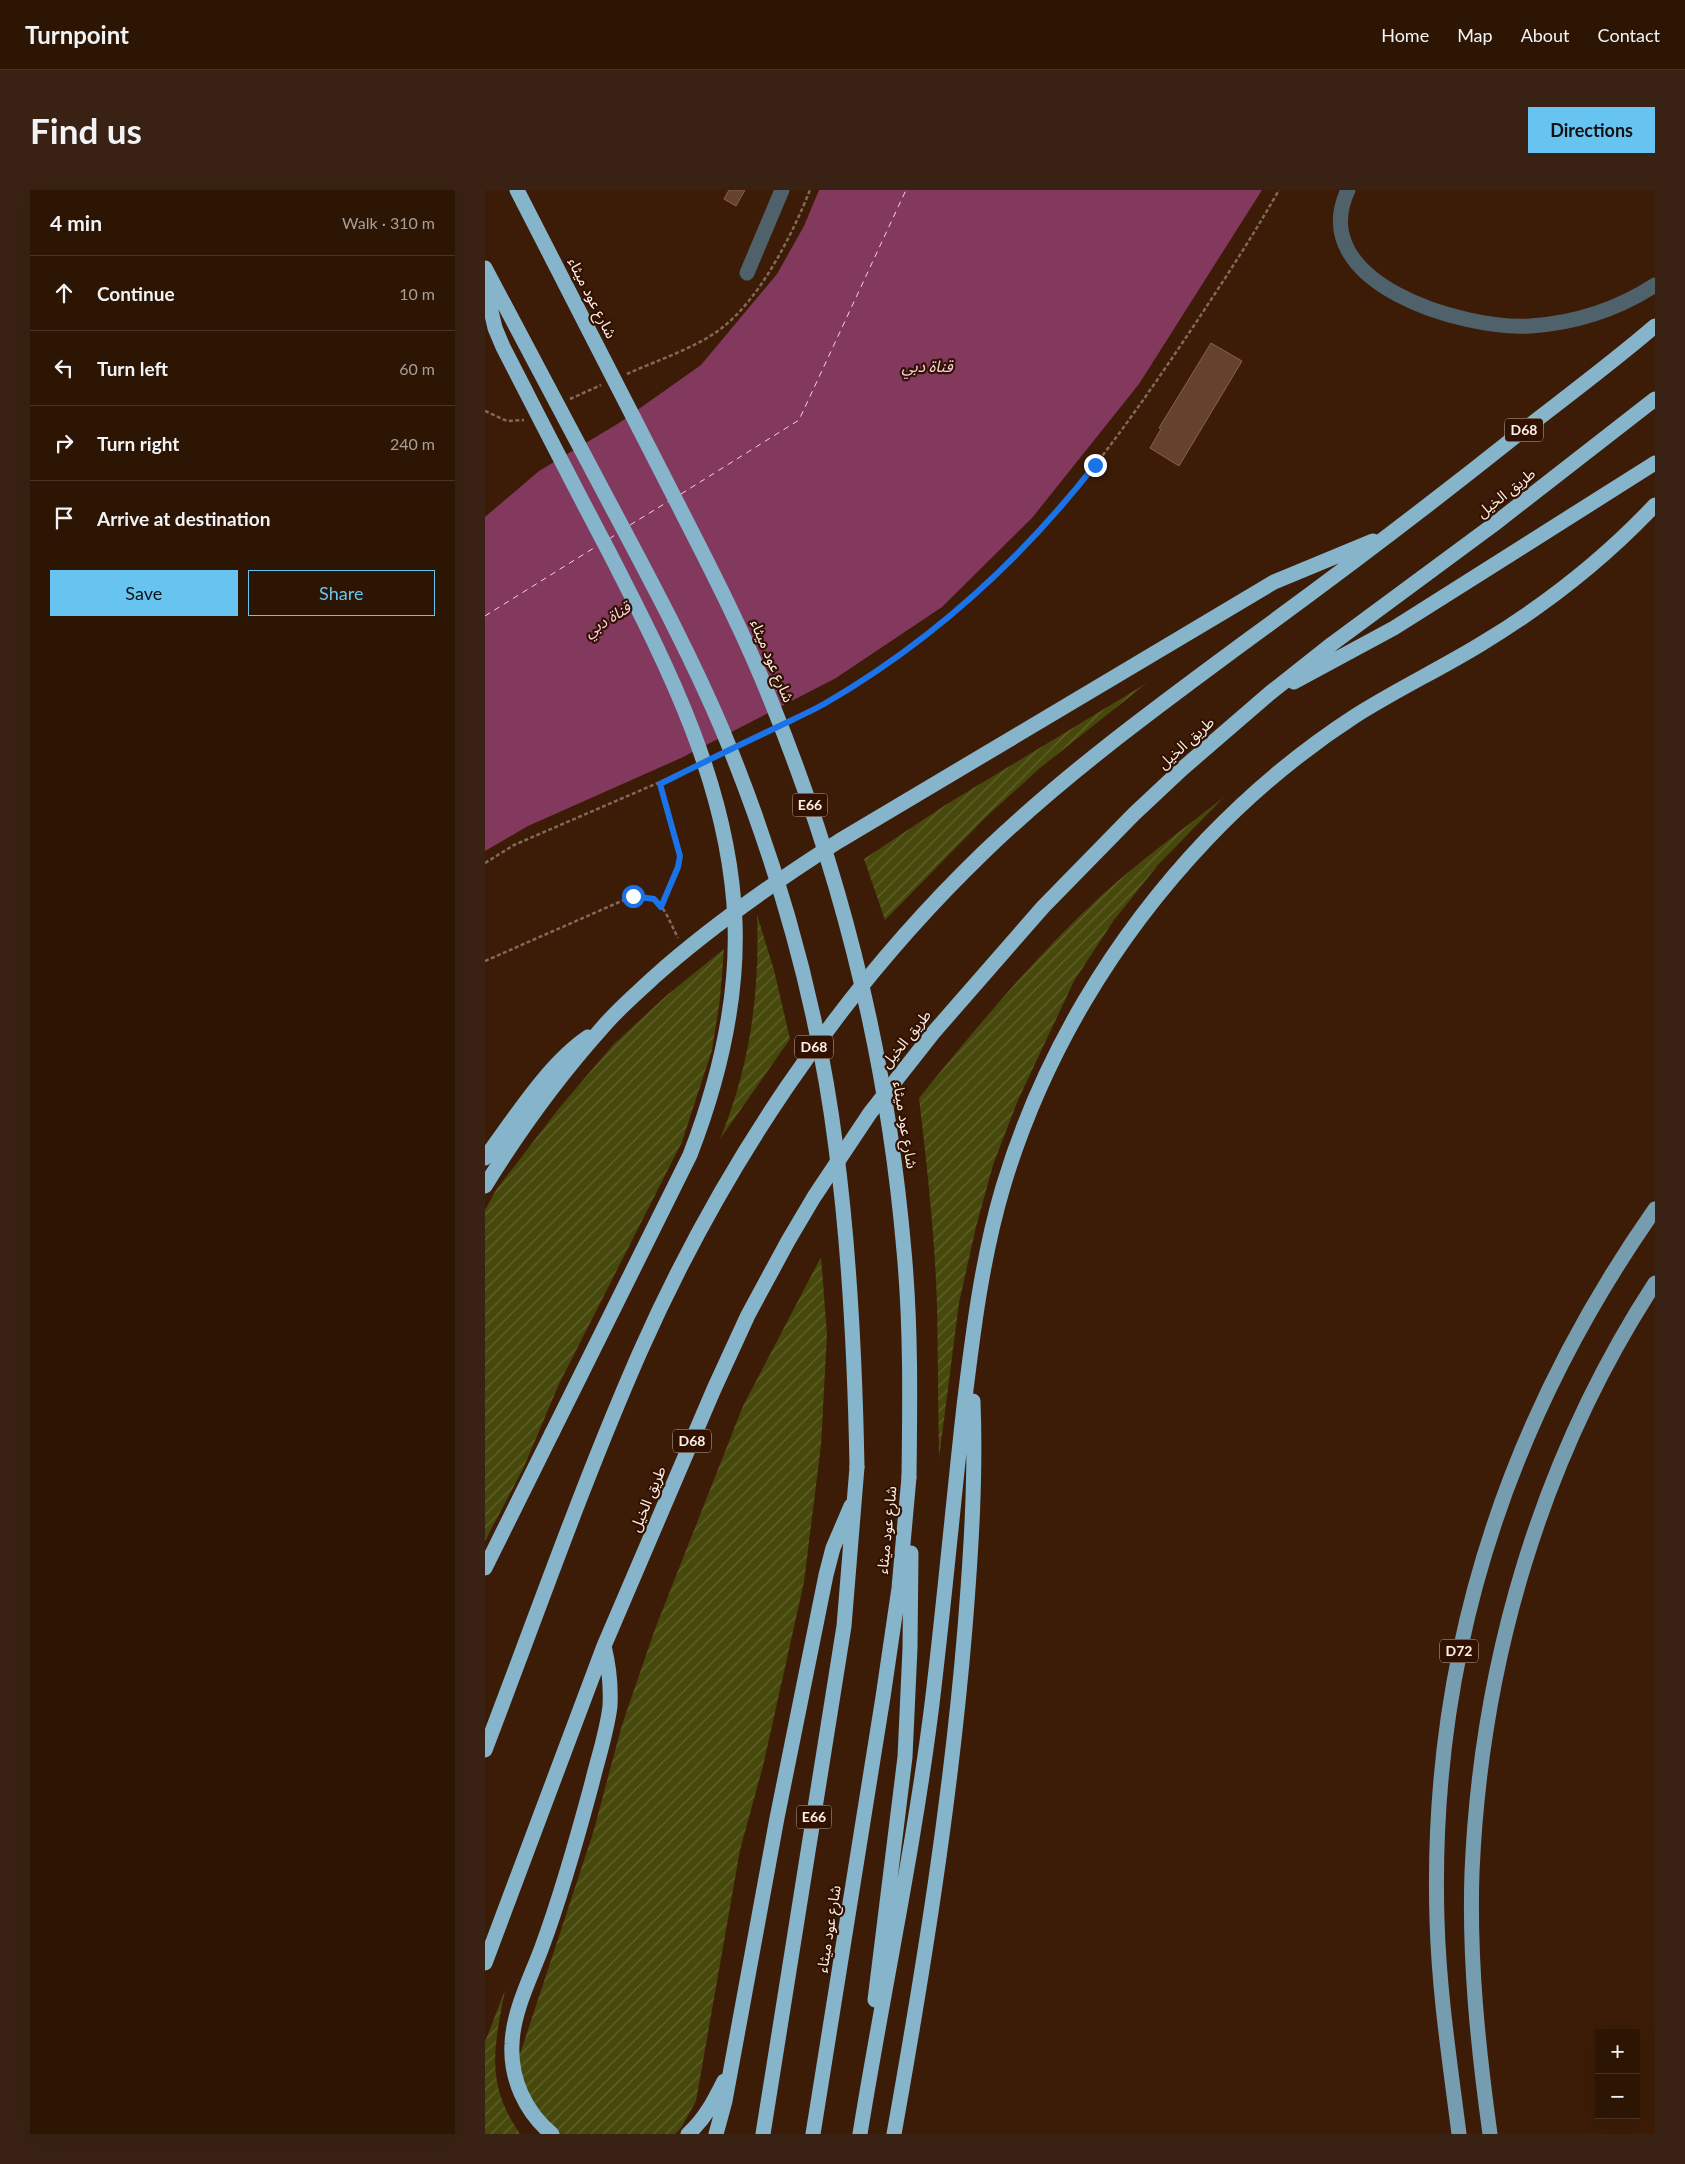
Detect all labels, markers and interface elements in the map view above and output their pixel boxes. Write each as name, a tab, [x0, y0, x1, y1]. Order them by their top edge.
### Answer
text: Turnpoint	[25, 20, 129, 49]
text: Home	[1381, 24, 1429, 46]
text: Map	[1457, 24, 1493, 46]
text: About	[1521, 24, 1570, 46]
text: Contact	[1598, 24, 1660, 46]
button: Directions	[1528, 107, 1655, 153]
text: Find us	[30, 109, 142, 151]
text: 4 min	[50, 210, 102, 235]
text: Walk · 310 m	[342, 213, 435, 232]
street label: شارع عود ميثاء	[561, 254, 621, 343]
icon: ahead	[50, 279, 78, 307]
text: Continue	[97, 282, 175, 305]
text: 10 m	[399, 284, 435, 303]
icon: left	[50, 354, 78, 382]
water label: قناة دبي	[901, 356, 954, 380]
text: Turn left	[97, 357, 168, 380]
text: 60 m	[399, 359, 435, 378]
road number: D68	[1505, 418, 1543, 442]
icon: right	[50, 429, 78, 457]
text: Turn right	[97, 432, 179, 455]
text: 240 m	[390, 434, 435, 453]
route end	[1084, 454, 1107, 477]
street label: طريق الخيل	[1472, 464, 1540, 522]
icon: arrive	[50, 504, 78, 532]
text: Arrive at destination	[97, 507, 270, 530]
button: Save	[50, 570, 238, 616]
button: Share	[248, 570, 435, 616]
water label: قناة دبي	[580, 596, 637, 644]
street label: شارع عود ميثاء	[744, 616, 799, 707]
street label: طريق الخيل	[1153, 712, 1219, 774]
road number: E66	[793, 794, 827, 816]
route start	[622, 885, 645, 908]
street label: طريق الخيل	[876, 1006, 936, 1072]
road number: D68	[795, 1036, 833, 1059]
street label: شارع عود ميثاء	[886, 1080, 922, 1171]
road number: D68	[673, 1430, 711, 1452]
street label: طريق الخيل	[625, 1463, 671, 1535]
street label: شارع عود ميثاء	[872, 1485, 904, 1575]
road number: D72	[1440, 1640, 1478, 1662]
road number: E66	[797, 1805, 831, 1828]
street label: شارع عود ميثاء	[812, 1884, 848, 1974]
map controls	[1595, 2029, 1640, 2119]
button: +	[1595, 2029, 1640, 2074]
button: −	[1595, 2074, 1640, 2119]

